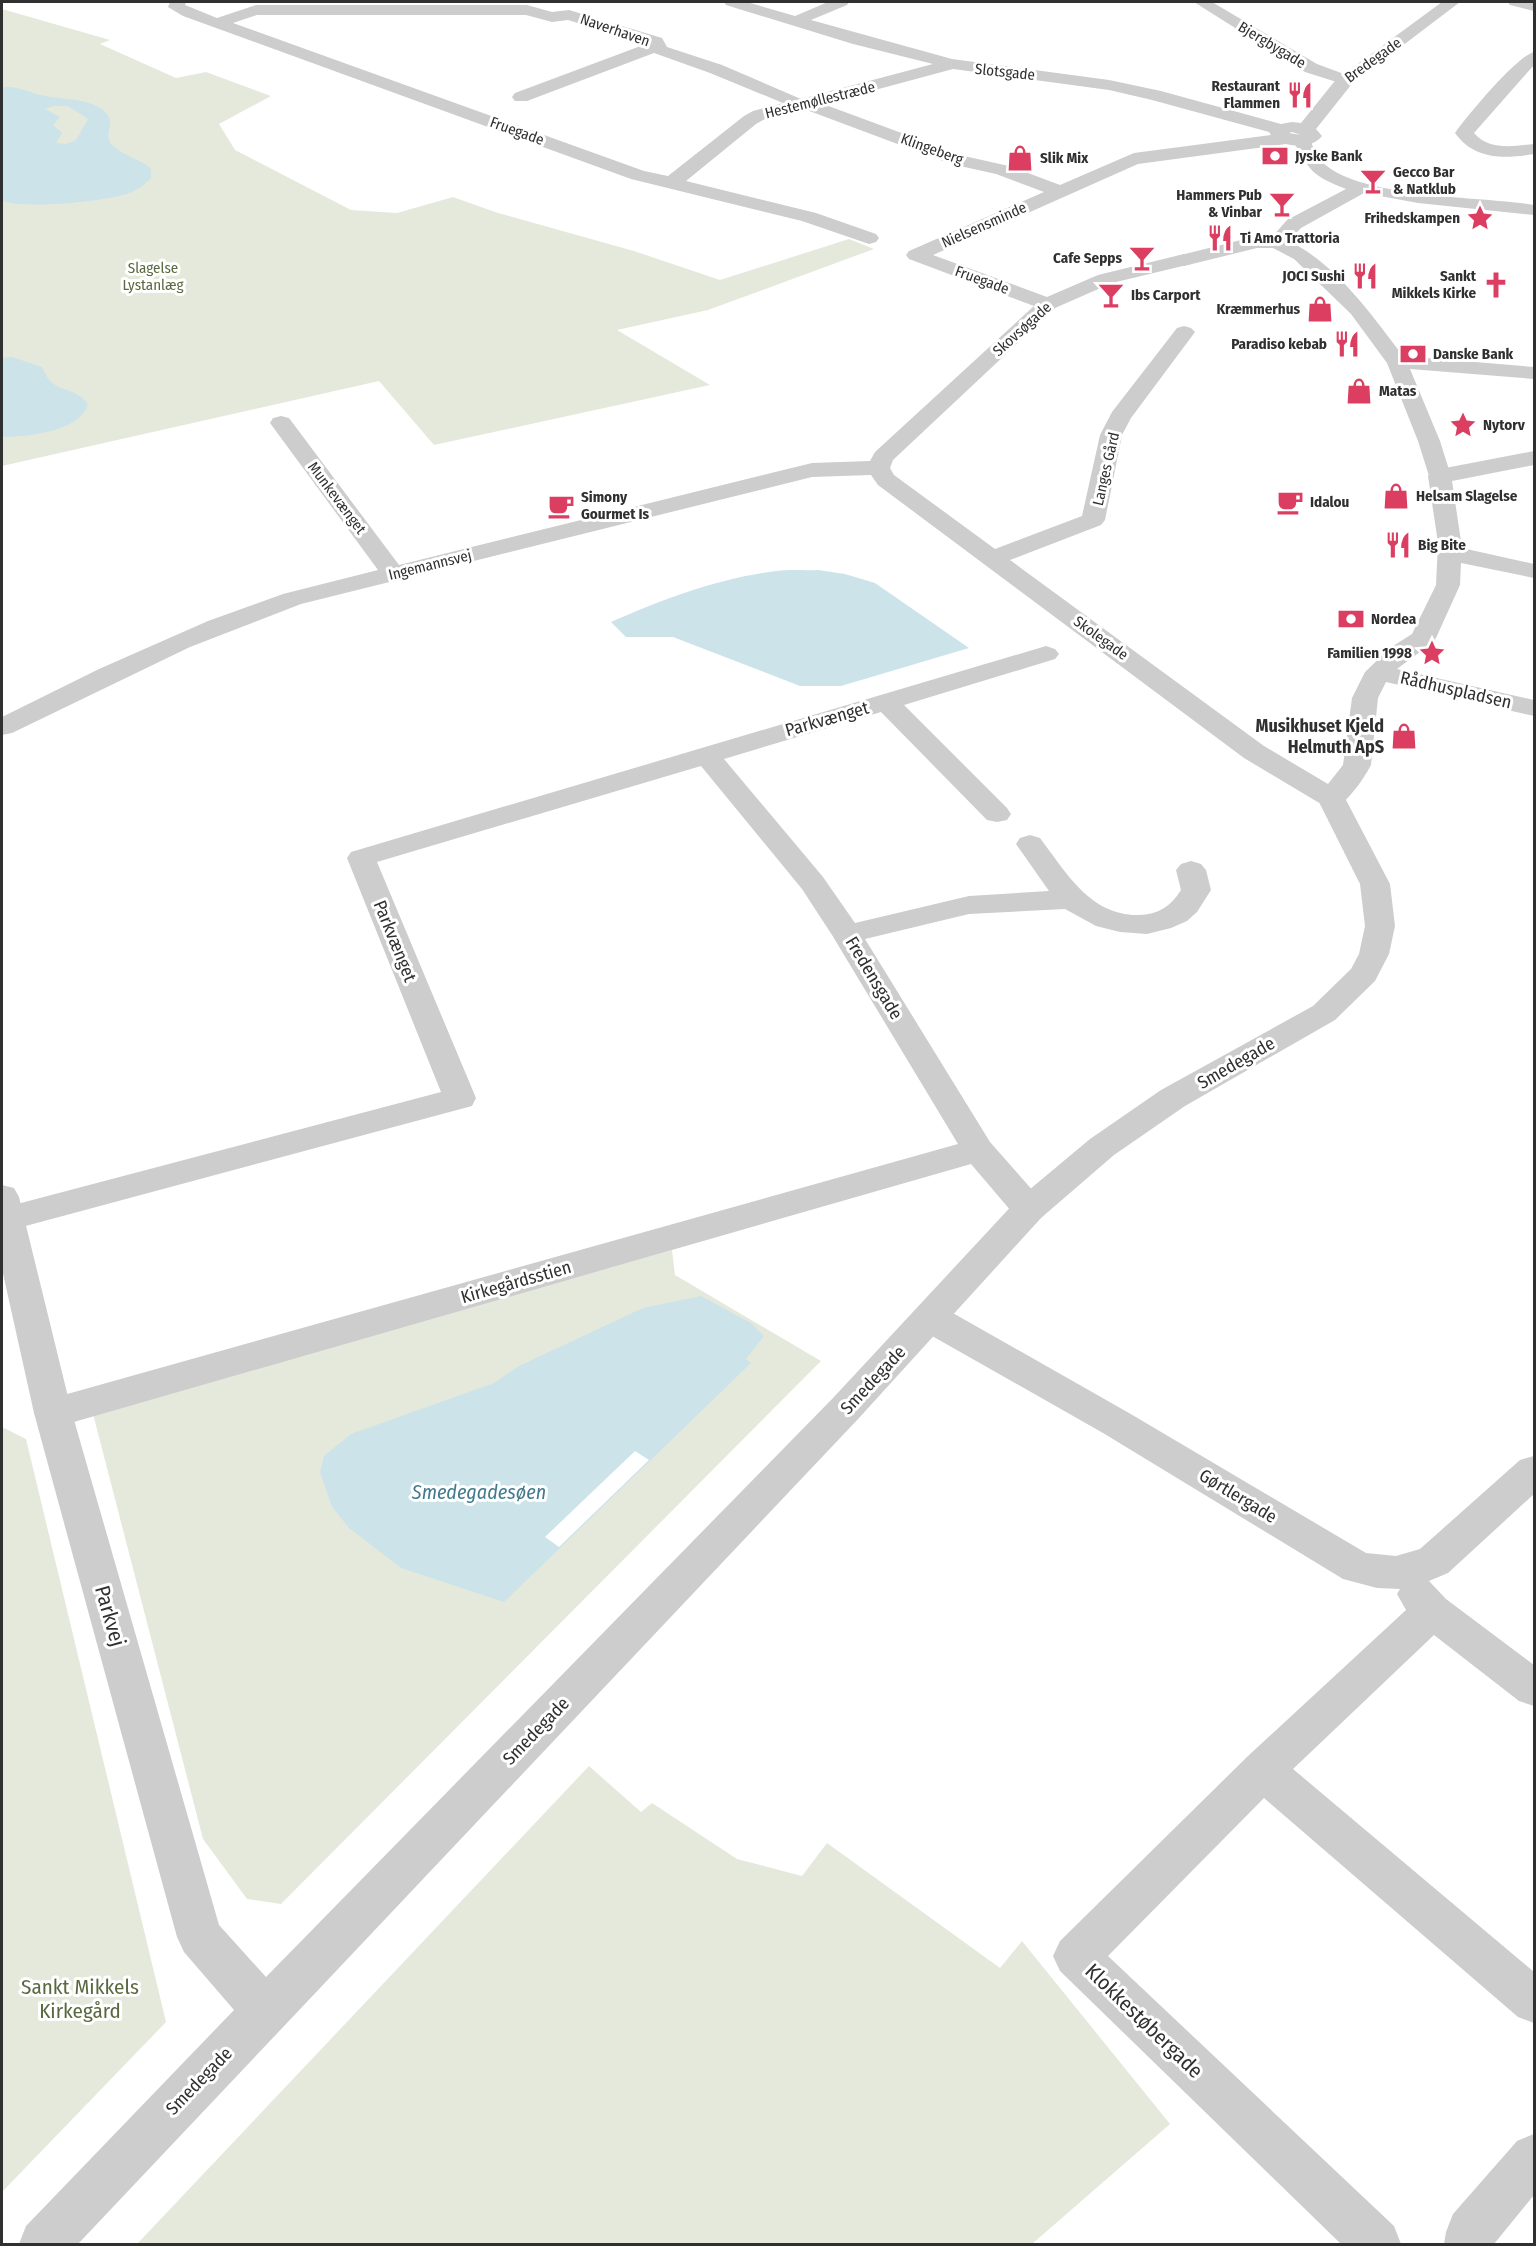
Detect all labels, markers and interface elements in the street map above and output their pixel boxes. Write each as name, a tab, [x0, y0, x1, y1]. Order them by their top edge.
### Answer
street label: Naverhaven	[578, 10, 652, 50]
street label: Bjergbygade	[1235, 18, 1309, 72]
street label: Bredegade	[1341, 33, 1405, 87]
street label: Slotsgade	[974, 60, 1036, 84]
place label: Restaurant Flammen	[1212, 77, 1281, 112]
street label: Hestemøllestræde	[763, 78, 877, 122]
restaurant icon: Restaurant Flammen	[1285, 80, 1315, 110]
street label: Fruegade	[488, 113, 546, 149]
street label: Klingeberg	[898, 129, 966, 169]
bank icon: Jyske Bank	[1260, 141, 1290, 171]
shop icon: Slik Mix	[1005, 143, 1035, 173]
place label: Jyske Bank	[1294, 147, 1363, 165]
place label: Slik Mix	[1040, 149, 1089, 167]
place label: Gecco Bar & Natklub	[1393, 163, 1456, 198]
bar icon: Gecco Bar & Natklub	[1358, 166, 1388, 196]
place label: Hammers Pub & Vinbar	[1176, 186, 1263, 221]
bar icon: Hammers Pub & Vinbar	[1267, 189, 1297, 219]
street label: Nielsensminde	[939, 198, 1029, 252]
place icon: Frihedskampen	[1465, 203, 1495, 233]
place label: Frihedskampen	[1364, 209, 1460, 227]
restaurant icon: Ti Amo Trattoria	[1205, 223, 1235, 253]
place label: Ti Amo Trattoria	[1240, 229, 1340, 247]
bar icon: Cafe Sepps	[1127, 243, 1157, 273]
place label: Cafe Sepps	[1053, 249, 1122, 267]
park label: Slagelse Lystanlæg	[122, 259, 184, 294]
restaurant icon: JOCI Sushi	[1350, 261, 1380, 291]
street label: Fruegade	[953, 262, 1011, 298]
place label: JOCI Sushi	[1281, 267, 1345, 285]
place label: Sankt Mikkels Kirke	[1392, 267, 1477, 302]
church icon: Sankt Mikkels Kirke	[1481, 270, 1511, 300]
bar icon: Ibs Carport	[1096, 280, 1126, 310]
place label: Ibs Carport	[1131, 286, 1201, 304]
shop icon: Kræmmerhus	[1305, 294, 1335, 324]
street label: Skovsøgade	[989, 298, 1055, 360]
place label: Kræmmerhus	[1216, 300, 1300, 318]
restaurant icon: Paradiso kebab	[1332, 329, 1362, 359]
place label: Paradiso kebab	[1231, 335, 1327, 353]
bank icon: Danske Bank	[1398, 339, 1428, 369]
place label: Danske Bank	[1433, 345, 1514, 363]
shop icon: Matas	[1344, 376, 1374, 406]
place label: Matas	[1379, 382, 1417, 400]
place icon: Nytorv	[1448, 410, 1478, 440]
place label: Nytorv	[1483, 416, 1526, 434]
street label: Langes Gård	[1089, 431, 1123, 507]
street label: Munkevænget	[304, 458, 370, 538]
shop icon: Helsam Slagelse	[1381, 481, 1411, 511]
cafe icon: Idalou	[1275, 487, 1305, 517]
place label: Helsam Slagelse	[1416, 487, 1518, 505]
place label: Simony Gourmet Is	[581, 488, 650, 523]
cafe icon: Simony Gourmet Is	[546, 491, 576, 521]
place label: Idalou	[1310, 493, 1349, 511]
restaurant icon: Big Bite	[1383, 530, 1413, 560]
place label: Big Bite	[1418, 536, 1466, 554]
street label: Ingemannsvej	[387, 546, 473, 584]
bank icon: Nordea	[1336, 604, 1366, 634]
place label: Nordea	[1371, 610, 1417, 628]
street label: Skolegade	[1070, 612, 1132, 664]
place icon: Familien 1998	[1417, 638, 1447, 668]
place label: Familien 1998	[1327, 644, 1412, 662]
street label: Rådhuspladsen	[1398, 667, 1514, 713]
street label: Parkvænget	[783, 697, 871, 741]
place label: Musikhuset Kjeld Helmuth ApS	[1255, 715, 1384, 758]
shop icon: Musikhuset Kjeld Helmuth ApS	[1389, 721, 1419, 751]
street label: Parkvænget	[369, 897, 421, 985]
street label: Fredensgade	[841, 932, 907, 1024]
street label: Smedegade	[1193, 1032, 1279, 1094]
street label: Kirkegårdsstien	[458, 1256, 574, 1308]
street label: Smedegade	[836, 1341, 910, 1419]
street label: Gørtlergade	[1195, 1464, 1281, 1528]
water label: Smedegadesøen	[411, 1480, 546, 1504]
street label: Parkvej	[89, 1583, 131, 1649]
street label: Smedegade	[498, 1692, 574, 1769]
street label: Klokkestøbergade	[1080, 1958, 1208, 2084]
park label: Sankt Mikkels Kirkegård	[21, 1974, 139, 2024]
street label: Smedegade	[161, 2042, 237, 2119]

